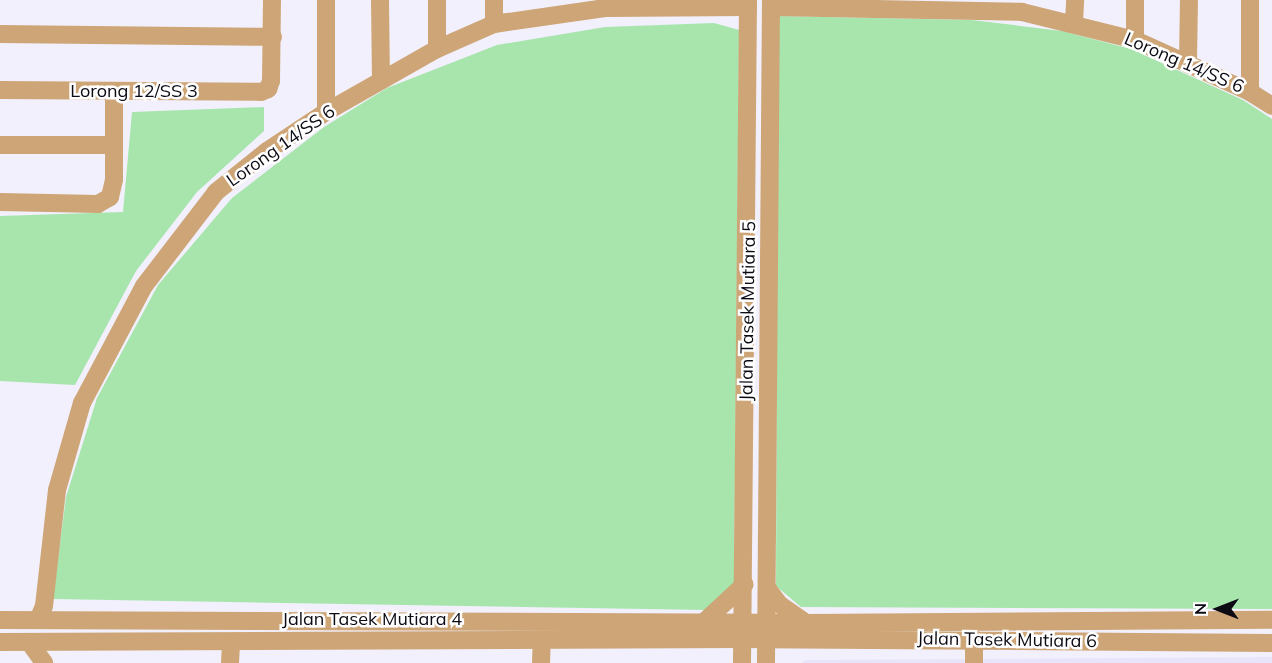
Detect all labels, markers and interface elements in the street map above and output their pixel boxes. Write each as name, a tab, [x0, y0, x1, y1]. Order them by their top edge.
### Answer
street label: Lorong 14/SS 6	[1121, 28, 1247, 98]
street label: Lorong 12/SS 3	[70, 80, 198, 102]
street label: Lorong 14/SS 6	[223, 101, 339, 191]
street label: Jalan Tasek Mutiara 5	[736, 221, 760, 401]
north arrow	[1188, 579, 1248, 639]
text: N	[1190, 603, 1210, 615]
street label: Jalan Tasek Mutiara 4	[282, 608, 462, 630]
street label: Jalan Tasek Mutiara 6	[917, 628, 1097, 652]

